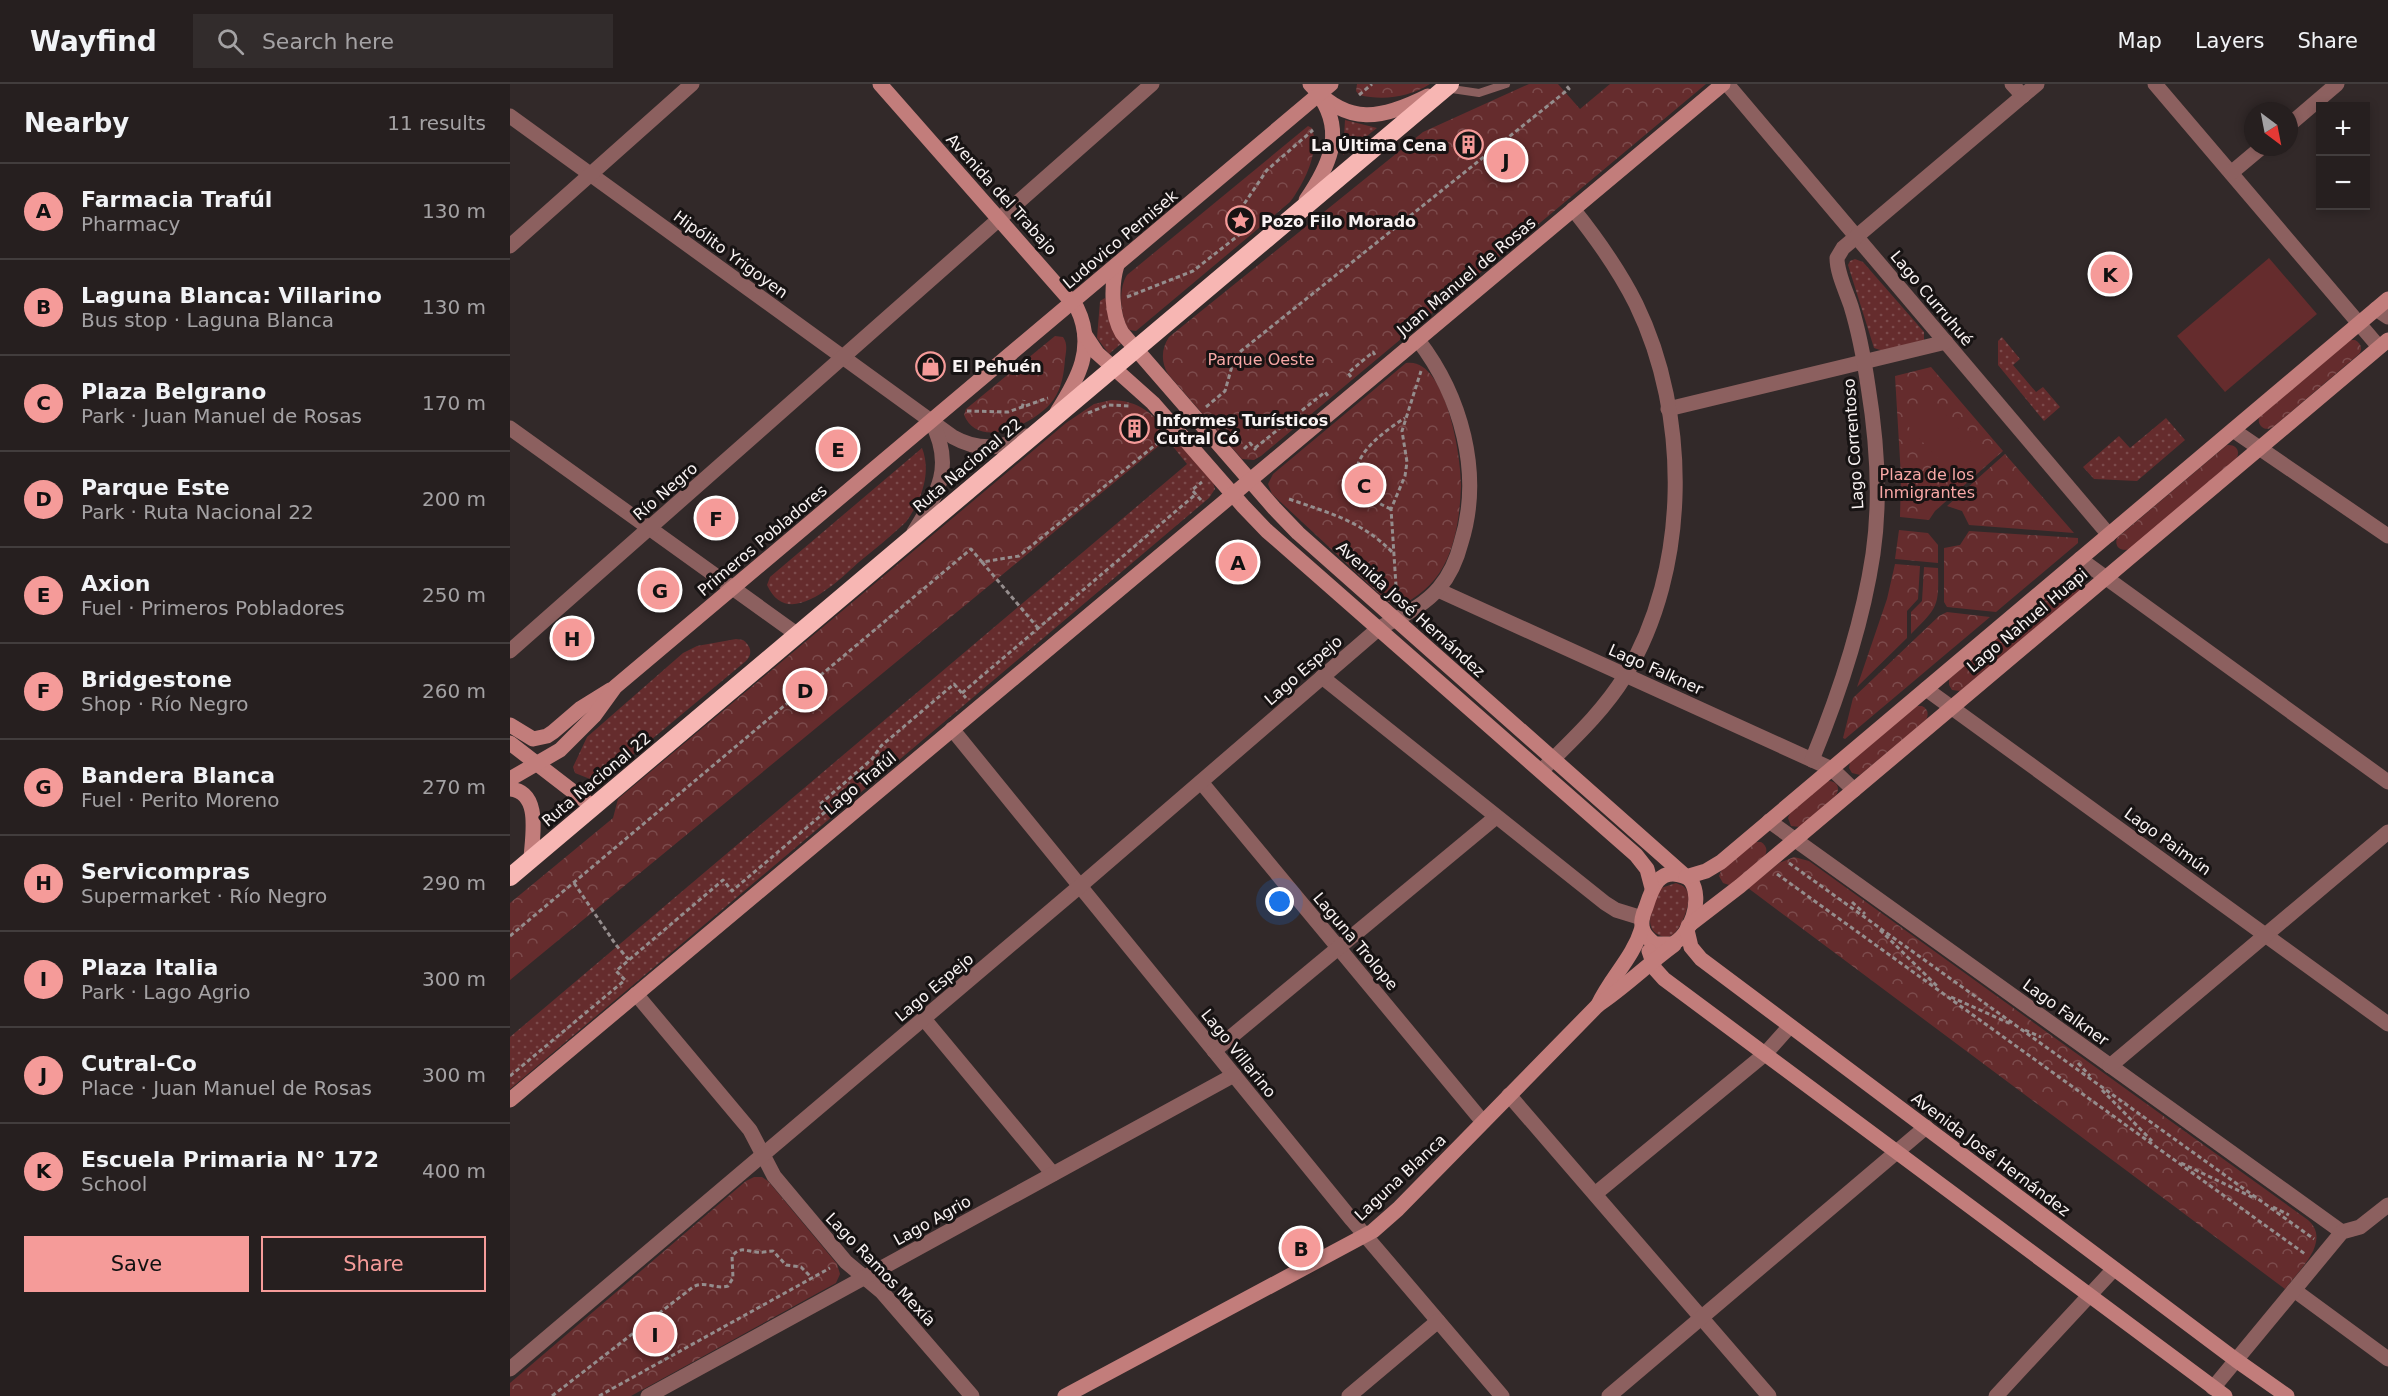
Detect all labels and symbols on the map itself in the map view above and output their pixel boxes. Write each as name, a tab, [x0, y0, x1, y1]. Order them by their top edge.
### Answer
north arrow	[2244, 102, 2298, 156]
building icon: La Última Cena	[1452, 129, 1484, 161]
street label: Avenida del Trabajo	[942, 130, 1061, 259]
place label: La Última Cena	[1311, 136, 1447, 155]
pin: J	[1486, 138, 1526, 182]
street label: Ludovico Pernisek	[1059, 185, 1182, 293]
place icon: Pozo Filo Morado	[1224, 205, 1256, 237]
street label: Hipólito Yrigoyen	[670, 207, 792, 302]
place label: Pozo Filo Morado	[1261, 212, 1416, 231]
street label: Juan Manuel de Rosas	[1392, 213, 1539, 341]
street label: Lago Curruhué	[1886, 247, 1977, 350]
pin: K	[2090, 252, 2130, 297]
shop icon: El Pehuén	[915, 350, 947, 382]
park label: Parque Oeste	[1207, 350, 1315, 369]
place label: El Pehuén	[952, 357, 1042, 376]
street label: Lago Correntoso	[1839, 378, 1868, 510]
place label: Informes Turísticos Cutral Có	[1156, 411, 1328, 448]
building icon: Informes Turísticos Cutral Có	[1119, 413, 1151, 445]
street label: Ruta Nacional 22	[909, 414, 1026, 516]
pin: E	[818, 426, 858, 472]
street label: Río Negro	[630, 458, 701, 524]
pin: C	[1344, 462, 1384, 508]
park label: Plaza de los Inmigrantes	[1879, 465, 1975, 502]
street label: Primeros Pobladores	[694, 481, 831, 600]
pin: F	[696, 496, 736, 540]
street label: Avenida José Hernández	[1332, 538, 1489, 681]
pin: A	[1218, 540, 1258, 584]
street label: Lago Nahuel Huapi	[1963, 564, 2092, 676]
pin: G	[640, 568, 680, 612]
pin: H	[552, 616, 592, 660]
street label: Lago Espejo	[1261, 632, 1346, 709]
street label: Lago Falkner	[1606, 640, 1706, 699]
pin: D	[786, 668, 824, 712]
street label: Ruta Nacional 22	[538, 728, 655, 830]
street label: Lago Trafúl	[821, 748, 900, 819]
street label: Lago Paimún	[2121, 804, 2215, 879]
your location	[1265, 887, 1294, 916]
street label: Laguna Trolope	[1309, 889, 1402, 994]
street label: Lago Espejo	[891, 949, 977, 1026]
street label: Lago Falkner	[2019, 975, 2113, 1050]
street label: Lago Villarino	[1197, 1005, 1280, 1101]
street label: Avenida José Hernández	[1908, 1089, 2074, 1220]
street label: Laguna Blanca	[1351, 1130, 1450, 1225]
street label: Lago Agrio	[890, 1191, 974, 1250]
street label: Lago Ramos Mexía	[822, 1209, 940, 1330]
pin: B	[1282, 1226, 1320, 1270]
pin: I	[636, 1312, 674, 1356]

